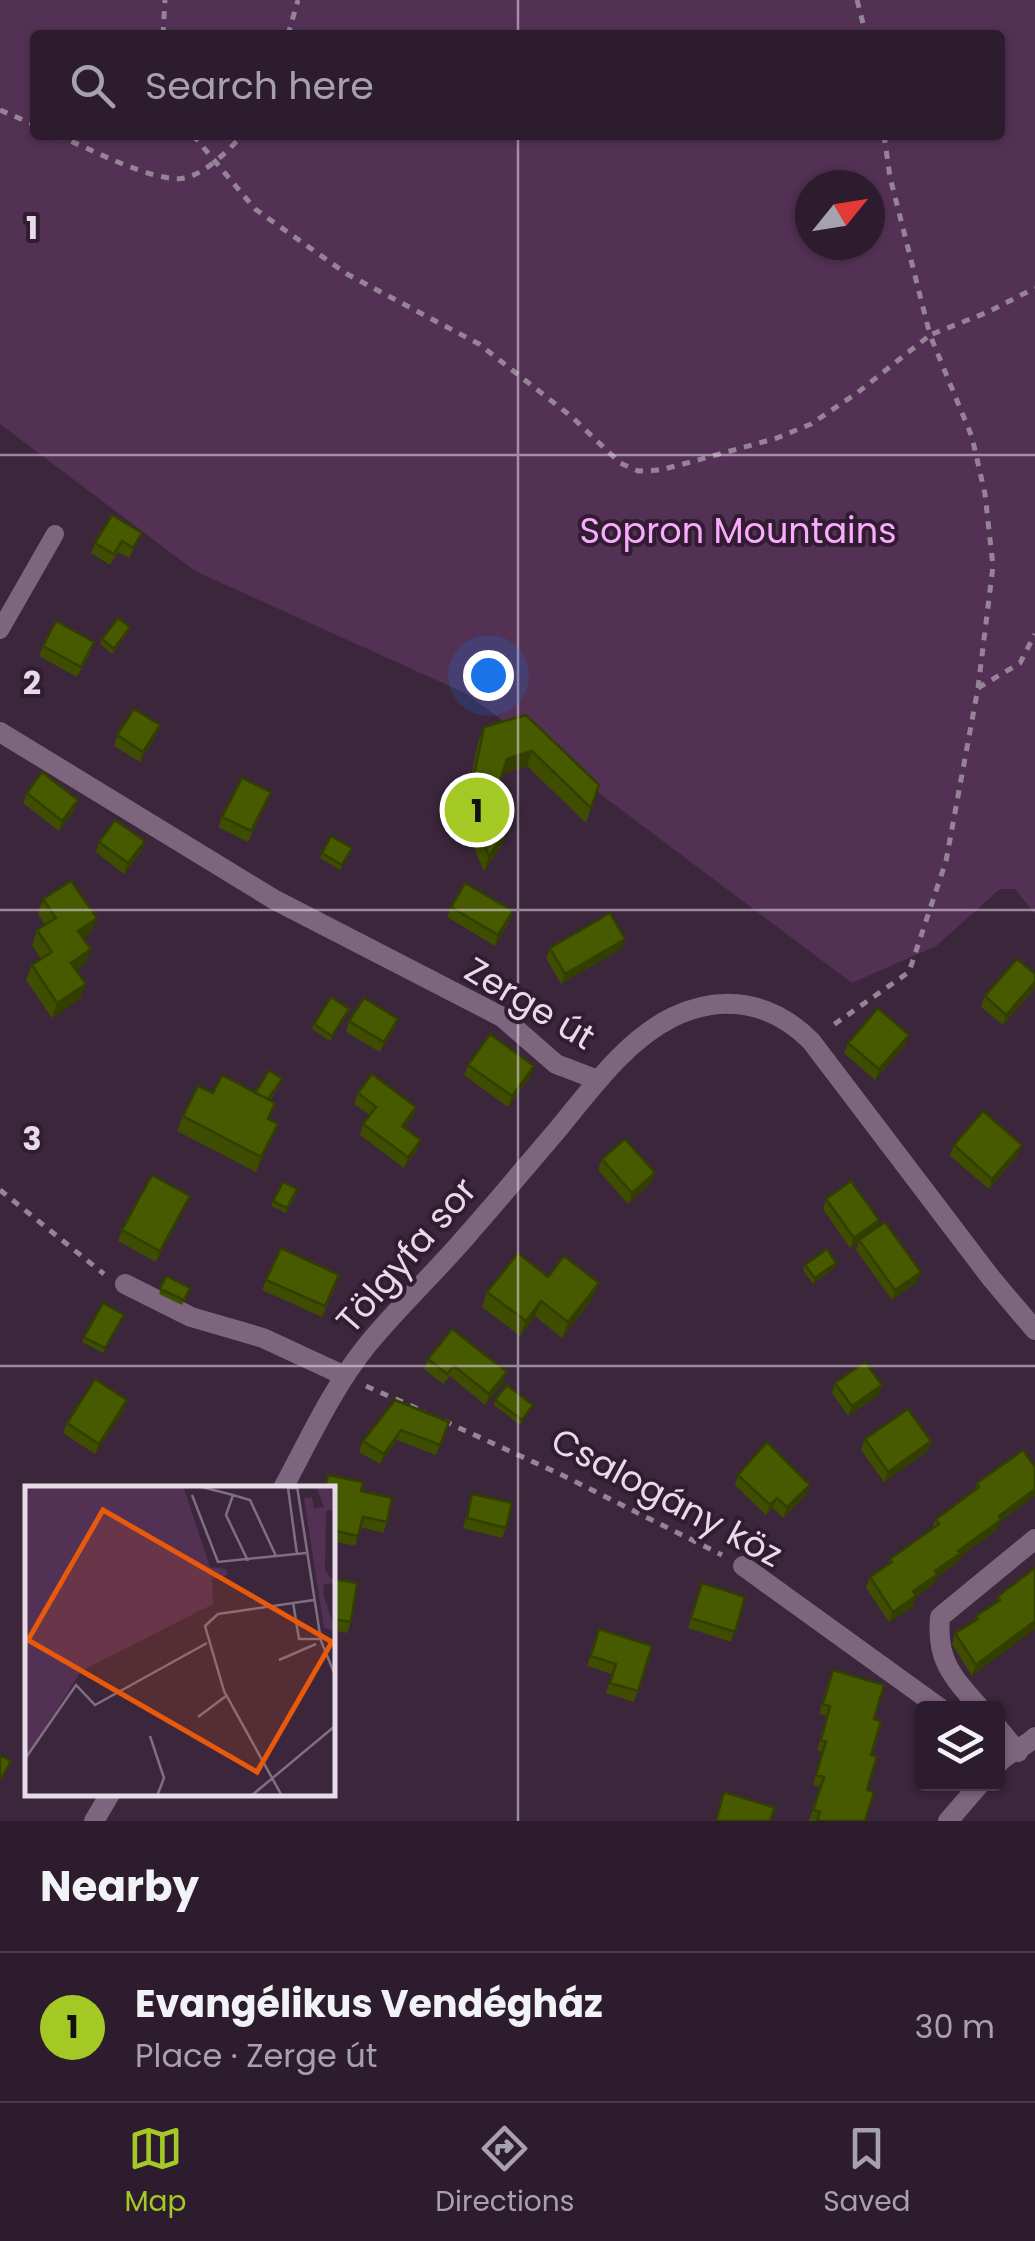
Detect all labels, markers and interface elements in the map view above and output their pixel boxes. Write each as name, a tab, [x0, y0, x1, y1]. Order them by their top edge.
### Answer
search box	[30, 30, 1005, 140]
icon: search	[65, 58, 120, 113]
text: Search here	[145, 59, 374, 112]
north arrow	[795, 170, 885, 260]
text: 1	[26, 205, 38, 250]
park label: Sopron Mountains	[580, 506, 896, 555]
your location	[463, 650, 514, 701]
text: 2	[23, 660, 41, 705]
pin: 1	[444, 772, 510, 848]
street label: Zerge út	[456, 945, 604, 1061]
text: 3	[22, 1116, 42, 1161]
street label: Tölgyfa sor	[325, 1167, 487, 1343]
street label: Csalogány köz	[543, 1415, 791, 1579]
inset map	[25, 1486, 335, 1796]
map controls	[915, 1701, 1005, 1791]
button: layers	[915, 1701, 1005, 1791]
text: Nearby	[40, 1857, 199, 1916]
text: Evangélikus Vendégház	[135, 1977, 603, 2030]
text: 1	[66, 2004, 79, 2049]
text: 30 m	[915, 2004, 995, 2049]
text: Place · Zerge út	[135, 2033, 377, 2078]
tab: Map	[124, 2121, 186, 2223]
tab: Directions	[435, 2121, 574, 2223]
tab: Saved	[823, 2121, 911, 2223]

